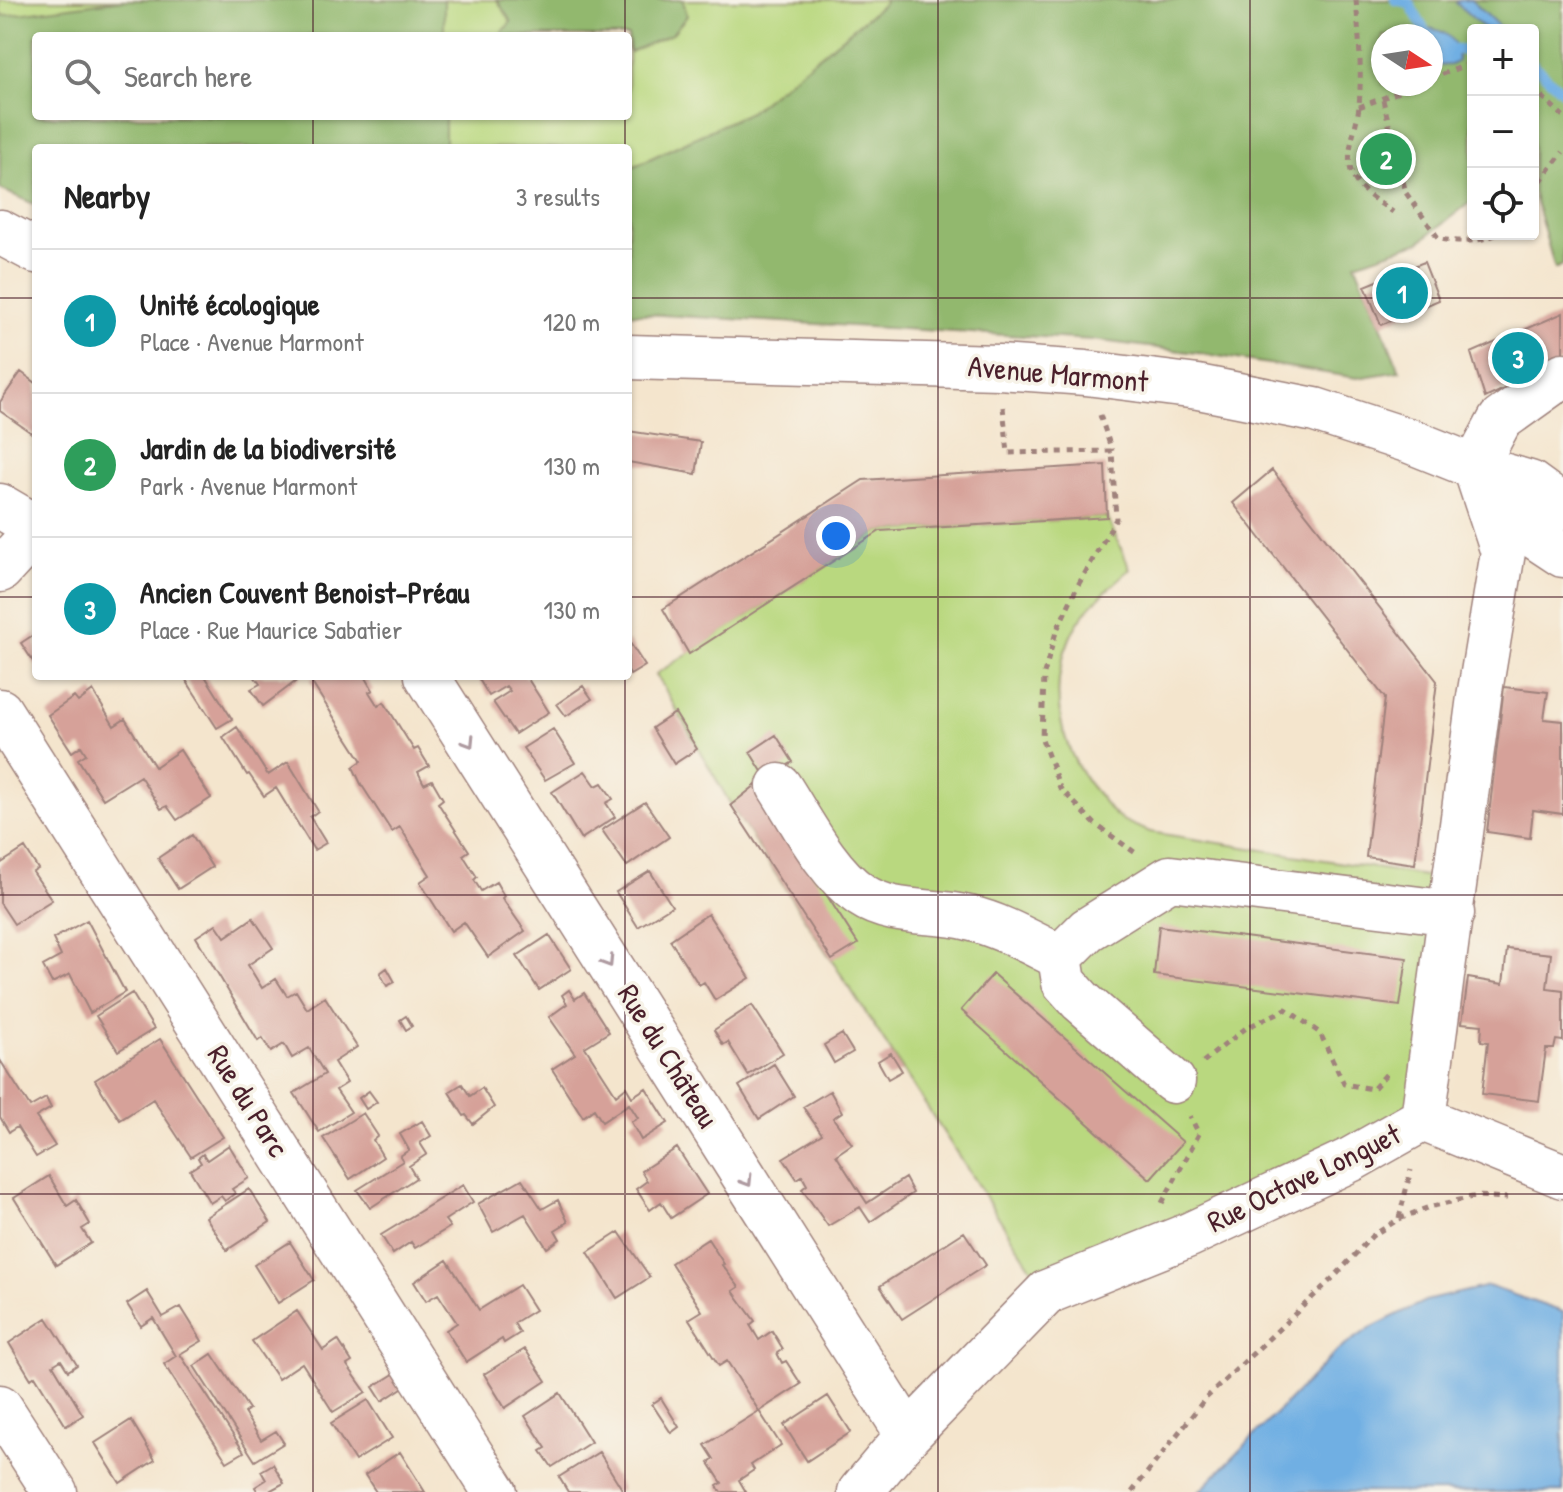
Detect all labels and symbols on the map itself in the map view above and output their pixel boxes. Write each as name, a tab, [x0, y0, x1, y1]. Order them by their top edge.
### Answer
north arrow	[1371, 24, 1443, 96]
pin: 2	[1360, 129, 1412, 189]
pin: 1	[1376, 263, 1428, 323]
pin: 3	[1492, 328, 1544, 388]
street label: Avenue Marmont	[966, 345, 1150, 401]
your location	[816, 516, 856, 556]
one-way arrow	[459, 733, 474, 748]
one-way arrow	[598, 953, 613, 967]
street label: Rue du Château	[609, 976, 729, 1135]
street label: Rue du Parc	[199, 1037, 299, 1164]
street label: Rue Octave Longuet	[1200, 1113, 1407, 1241]
one-way arrow	[737, 1172, 753, 1187]

